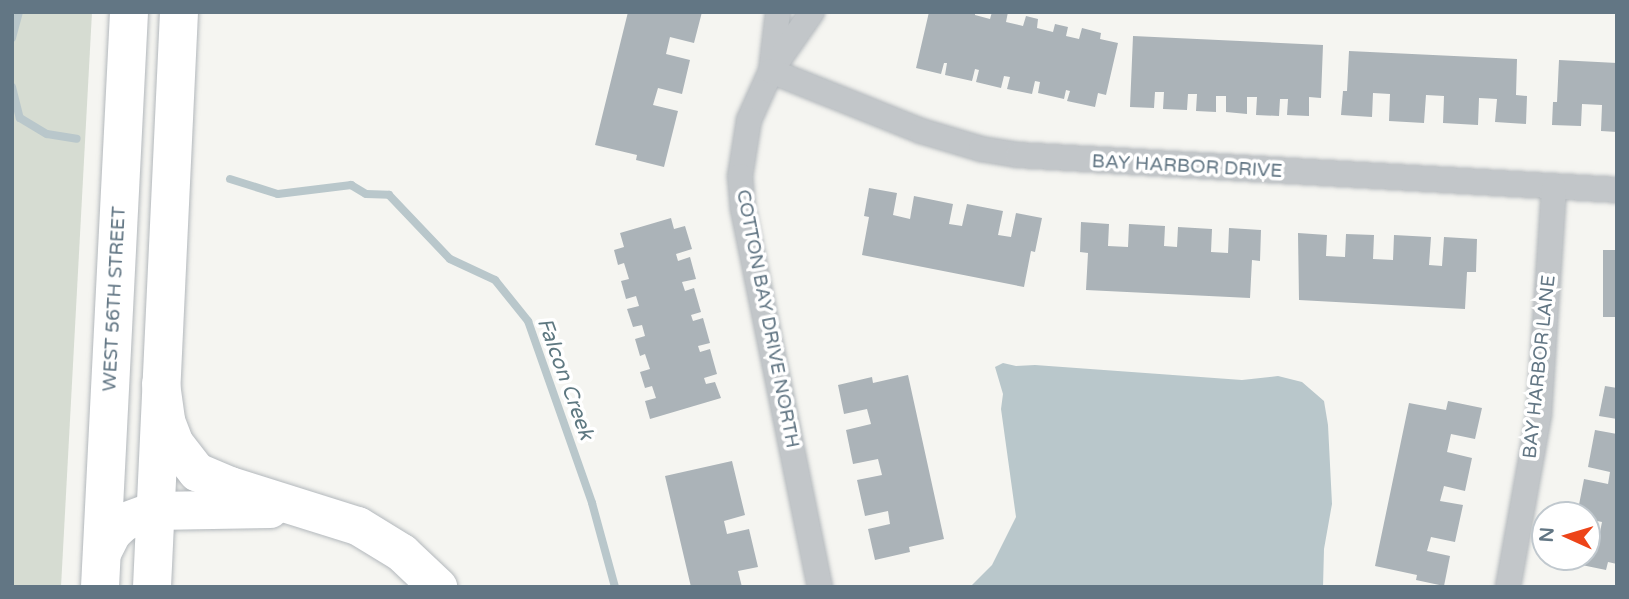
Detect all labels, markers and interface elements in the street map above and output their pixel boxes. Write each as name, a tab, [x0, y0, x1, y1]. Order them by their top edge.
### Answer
street label: BAY HARBOR DRIVE	[1091, 151, 1283, 183]
street label: COTTON BAY DRIVE NORTH	[731, 188, 803, 450]
street label: WEST 56TH STREET	[99, 206, 131, 392]
street label: BAY HARBOR LANE	[1519, 274, 1561, 460]
water label: Falcon Creek	[531, 315, 599, 443]
north arrow	[1531, 501, 1601, 571]
text: N	[1536, 526, 1559, 543]

